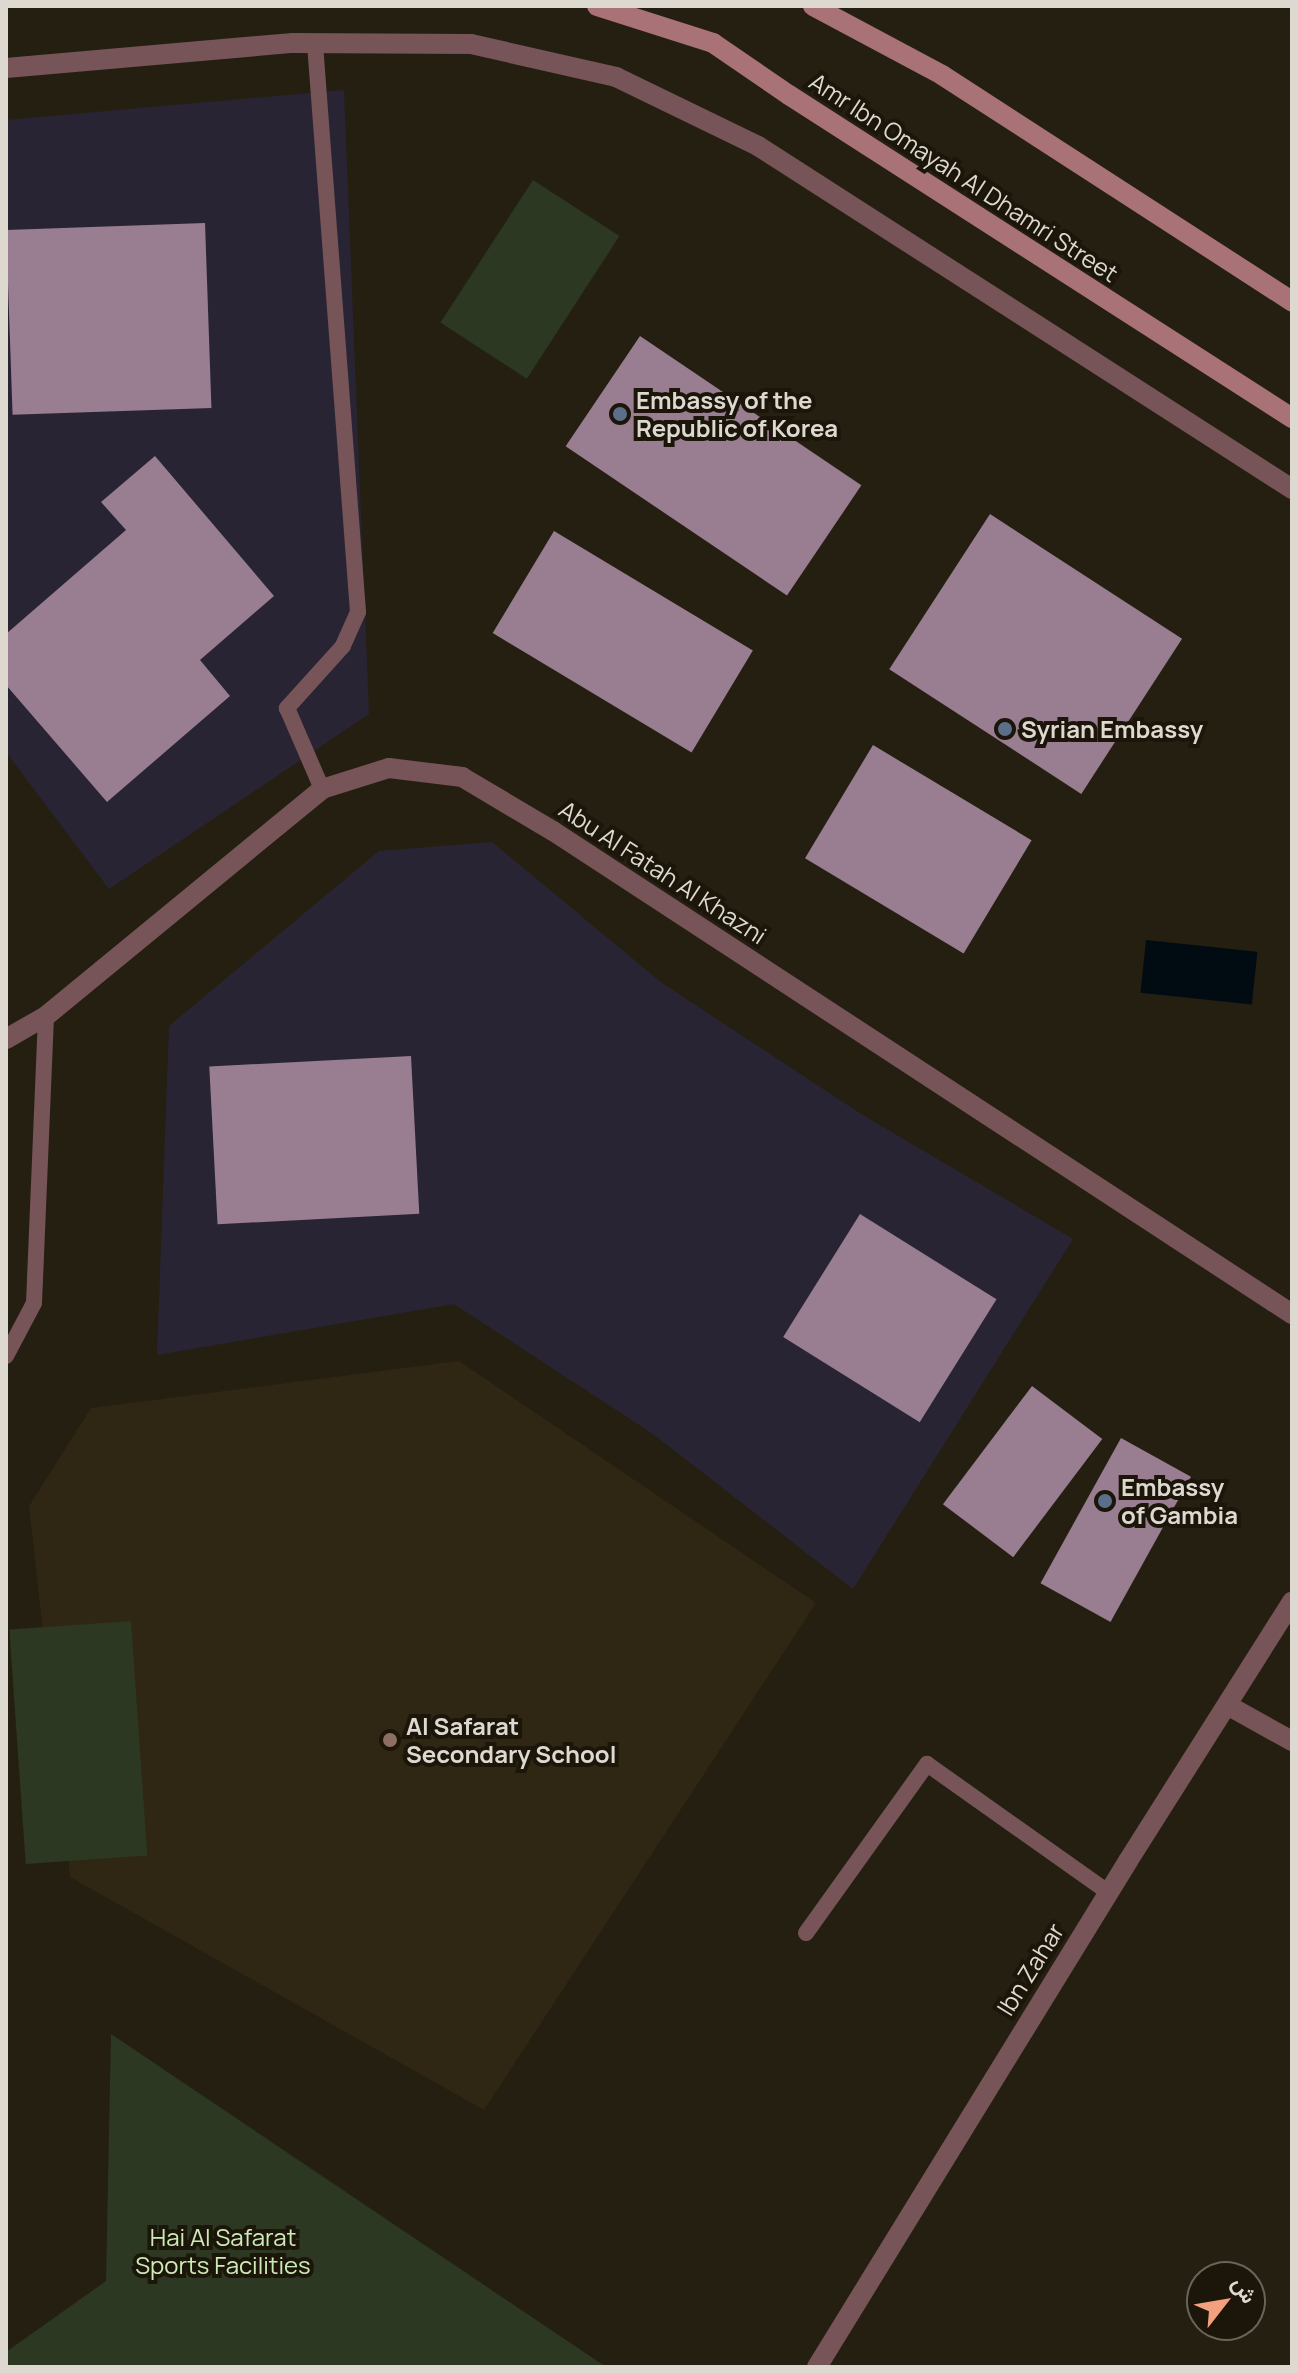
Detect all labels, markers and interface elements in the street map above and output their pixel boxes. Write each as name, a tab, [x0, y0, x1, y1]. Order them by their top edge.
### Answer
street label: Amr Ibn Omayah Al Dhamri Street	[804, 66, 1124, 288]
place label: Embassy of the Republic of Korea	[636, 386, 838, 442]
marker: Embassy of the Republic of Korea	[611, 405, 629, 423]
place label: Syrian Embassy	[1021, 715, 1203, 743]
marker: Syrian Embassy	[996, 720, 1014, 738]
street label: Abu Al Fatah Al Khazni	[554, 794, 772, 950]
place label: Embassy of Gambia	[1121, 1473, 1238, 1529]
marker: Embassy of Gambia	[1096, 1492, 1114, 1510]
place label: Al Safarat Secondary School	[406, 1712, 616, 1768]
marker: Al Safarat Secondary School	[381, 1731, 399, 1749]
street label: Ibn Zahar	[990, 1918, 1070, 2020]
park label: Hai Al Safarat Sports Facilities	[135, 2223, 311, 2279]
north arrow	[1186, 2261, 1266, 2341]
text: ش	[1225, 2271, 1265, 2309]

